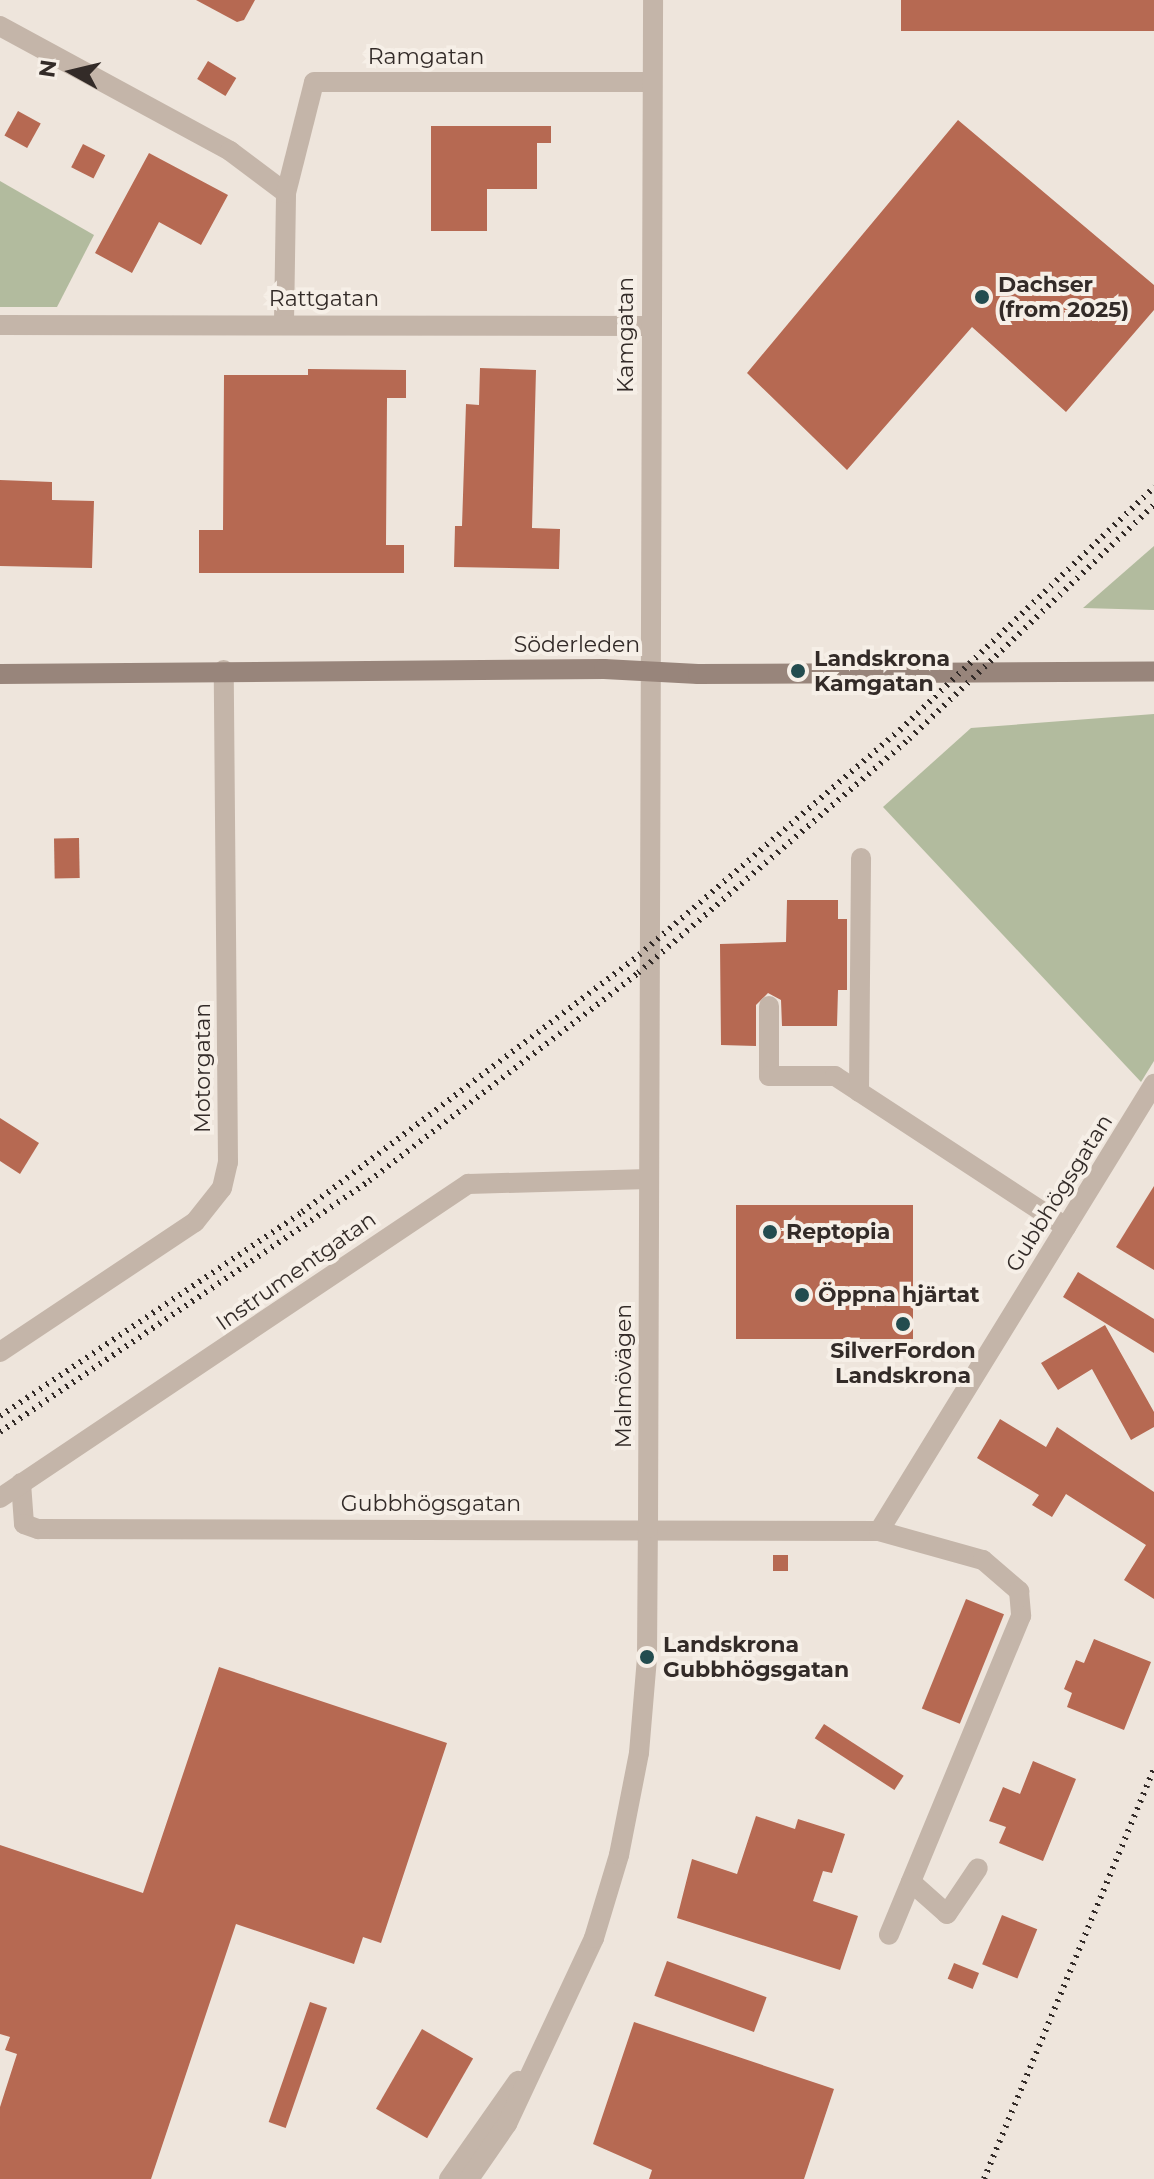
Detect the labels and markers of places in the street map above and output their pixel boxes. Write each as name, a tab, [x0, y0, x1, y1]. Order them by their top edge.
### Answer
place label: Dachser (from 2025)	[998, 271, 1129, 322]
marker: Dachser (from 2025)	[973, 288, 991, 306]
place label: Landskrona Kamgatan	[814, 645, 950, 696]
marker: Landskrona Kamgatan	[789, 662, 807, 680]
place label: Reptopia	[786, 1219, 890, 1245]
marker: Reptopia	[761, 1223, 779, 1241]
place label: Öppna hjärtat	[818, 1282, 980, 1308]
marker: Öppna hjärtat	[793, 1286, 811, 1304]
marker: SilverFordon Landskrona	[894, 1315, 912, 1333]
place label: SilverFordon Landskrona	[830, 1337, 976, 1388]
place label: Landskrona Gubbhögsgatan	[663, 1631, 849, 1682]
marker: Landskrona Gubbhögsgatan	[638, 1648, 656, 1666]

